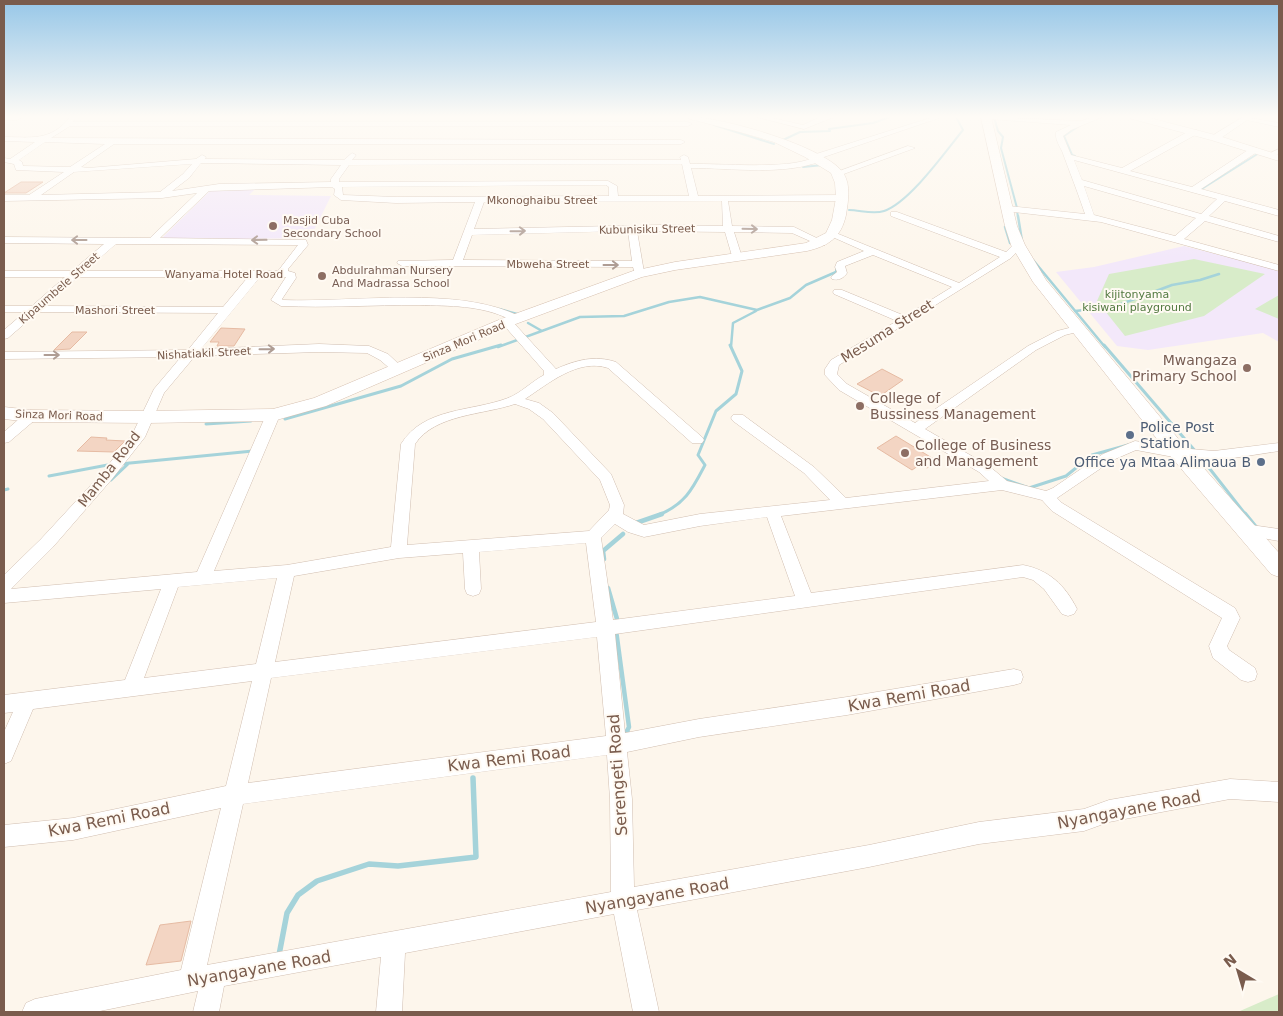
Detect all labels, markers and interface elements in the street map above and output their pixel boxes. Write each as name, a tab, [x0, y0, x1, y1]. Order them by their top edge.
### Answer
street label: Mkonoghaibu Street	[487, 194, 598, 207]
place label: Masjid Cuba Secondary School	[283, 214, 381, 240]
marker: Masjid Cuba Secondary School	[267, 220, 279, 232]
street label: Kubunisiku Street	[599, 222, 696, 237]
one-way arrow	[742, 224, 758, 234]
one-way arrow	[510, 226, 526, 236]
one-way arrow	[71, 235, 88, 245]
one-way arrow	[251, 235, 268, 245]
street label: Kipaumbele Street	[17, 250, 103, 327]
street label: Mbweha Street	[507, 258, 590, 271]
one-way arrow	[602, 260, 619, 270]
place label: Abdulrahman Nursery And Madrassa School	[332, 264, 453, 290]
street label: Wanyama Hotel Road	[165, 268, 283, 281]
marker: Abdulrahman Nursery And Madrassa School	[316, 270, 328, 282]
park label: kijitonyama kisiwani playground	[1082, 288, 1192, 314]
street label: Mesuma Street	[838, 296, 937, 366]
street label: Mashori Street	[75, 304, 156, 317]
street label: Sinza Mori Road	[421, 318, 507, 365]
street label: Nishatiakil Street	[157, 345, 252, 362]
one-way arrow	[259, 345, 275, 354]
one-way arrow	[44, 350, 60, 360]
place label: Mwangaza Primary School	[1132, 352, 1237, 384]
marker: Mwangaza Primary School	[1241, 362, 1253, 374]
place label: College of Bussiness Management	[870, 390, 1036, 422]
marker: College of Bussiness Management	[854, 400, 866, 412]
street label: Sinza Mori Road	[15, 407, 103, 424]
place label: Police Post Station	[1140, 419, 1215, 451]
street label: Mamba Road	[75, 428, 143, 510]
marker: Police Post Station	[1124, 429, 1136, 441]
place label: College of Business and Management	[915, 437, 1051, 469]
marker: College of Business and Management	[899, 447, 911, 459]
place label: Office ya Mtaa Alimaua B	[1074, 454, 1251, 470]
marker: Office ya Mtaa Alimaua B	[1255, 456, 1267, 468]
street label: Kwa Remi Road	[846, 675, 972, 716]
street label: Serengeti Road	[604, 713, 631, 837]
street label: Kwa Remi Road	[446, 742, 572, 775]
street label: Nyangayane Road	[1056, 786, 1202, 833]
street label: Kwa Remi Road	[46, 798, 172, 841]
street label: Nyangayane Road	[584, 873, 731, 918]
street label: Nyangayane Road	[186, 946, 333, 991]
north arrow	[1213, 946, 1263, 996]
text: N	[1220, 951, 1240, 971]

